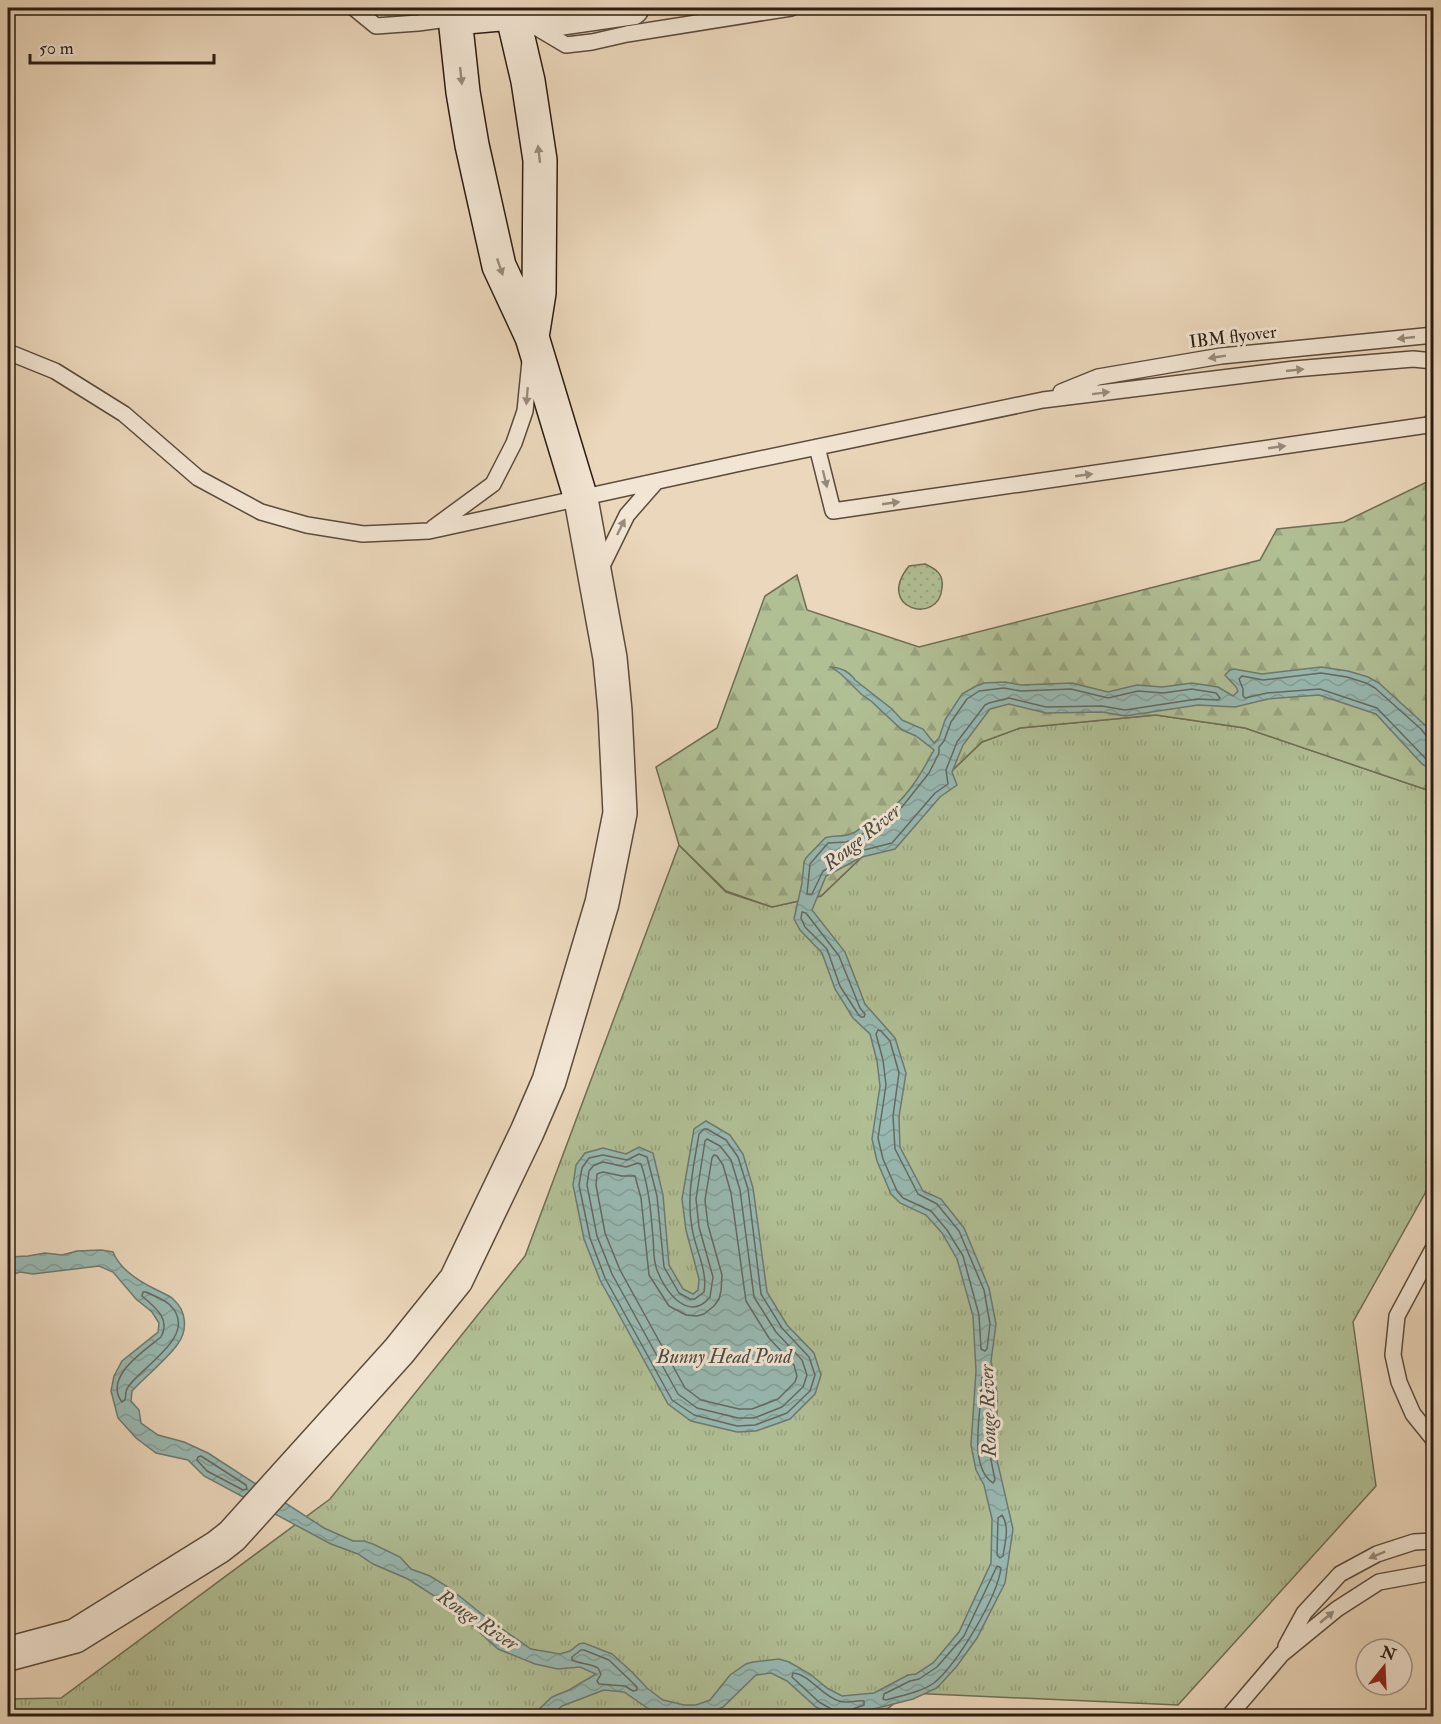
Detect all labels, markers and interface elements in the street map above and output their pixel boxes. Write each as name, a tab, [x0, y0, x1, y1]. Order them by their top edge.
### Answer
scale bar	[30, 27, 214, 65]
text: 50 m	[39, 37, 74, 60]
one-way arrow	[457, 67, 466, 86]
one-way arrow	[534, 144, 544, 163]
one-way arrow	[496, 258, 506, 276]
street label: IBM flyover	[1188, 320, 1278, 354]
one-way arrow	[1397, 333, 1416, 343]
one-way arrow	[1207, 352, 1226, 361]
one-way arrow	[1285, 365, 1304, 375]
one-way arrow	[522, 386, 532, 405]
one-way arrow	[1092, 388, 1111, 397]
one-way arrow	[1267, 442, 1286, 451]
one-way arrow	[821, 470, 831, 488]
one-way arrow	[1074, 470, 1093, 479]
one-way arrow	[881, 498, 900, 507]
one-way arrow	[616, 519, 625, 536]
water label: Rouge River	[817, 797, 907, 876]
water label: Bunny Head Pond	[655, 1344, 793, 1369]
water label: Rouge River	[974, 1363, 1002, 1459]
one-way arrow	[1368, 1550, 1386, 1560]
water label: Rouge River	[432, 1583, 525, 1657]
one-way arrow	[1319, 1611, 1334, 1624]
north arrow	[1354, 1637, 1414, 1697]
text: N	[1377, 1642, 1399, 1666]

